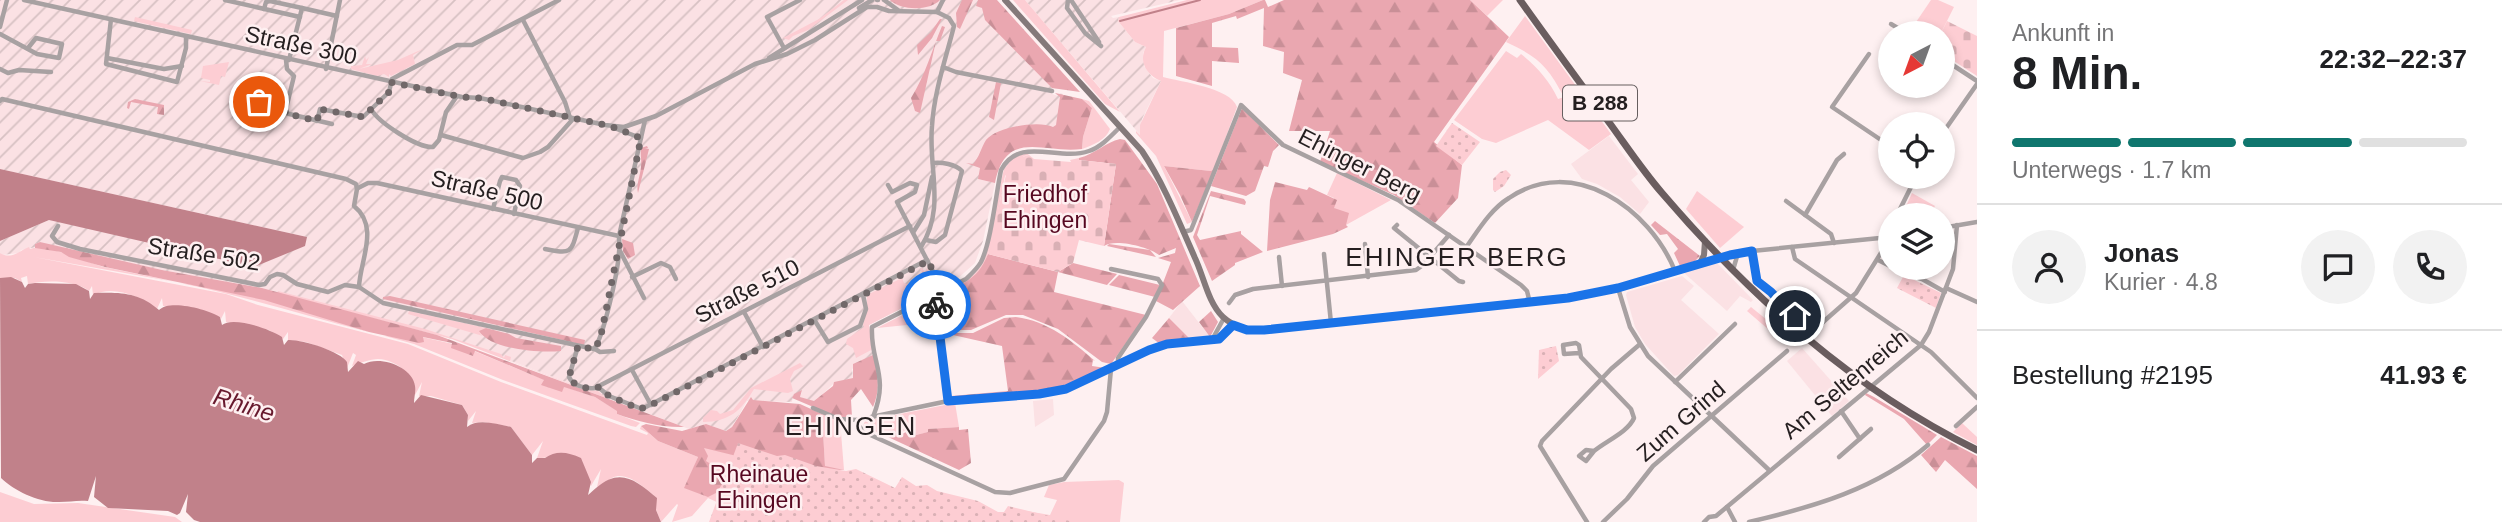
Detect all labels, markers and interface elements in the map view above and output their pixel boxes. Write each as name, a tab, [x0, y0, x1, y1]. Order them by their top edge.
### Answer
street label: Straße 300	[243, 20, 359, 70]
text: Ankunft in	[2012, 20, 2114, 46]
north arrow	[1878, 21, 1955, 98]
map controls	[1878, 21, 1955, 280]
text: 22:32–22:37	[2320, 44, 2467, 74]
text: 8 Min.	[2012, 47, 2142, 99]
pin	[229, 72, 289, 132]
icon: bag	[240, 83, 278, 121]
road number: B 288	[1563, 86, 1637, 120]
button: locate	[1878, 112, 1955, 189]
street label: Ehinger Berg	[1294, 123, 1426, 207]
text: Unterwegs · 1.7 km	[2012, 157, 2211, 183]
street label: Straße 500	[429, 165, 545, 215]
park label: Friedhof Ehingen	[1003, 181, 1088, 233]
button: layers	[1878, 203, 1955, 280]
button: person	[2012, 230, 2086, 304]
button: chat	[2301, 230, 2375, 304]
button: phone	[2393, 230, 2467, 304]
street label: Straße 502	[146, 232, 262, 276]
text: Jonas	[2104, 238, 2179, 268]
district label: EHINGER BERG	[1345, 242, 1569, 272]
street label: Straße 510	[690, 254, 804, 328]
text: Kurier · 4.8	[2104, 269, 2218, 295]
courier	[901, 270, 971, 340]
icon: bike	[917, 286, 955, 324]
pin	[1765, 286, 1825, 346]
icon: home	[1776, 297, 1814, 335]
street label: Am Seltenreich	[1777, 324, 1913, 444]
text: Bestellung #2195	[2012, 360, 2213, 390]
text: 41.93 €	[2380, 360, 2467, 390]
street label: Zum Grind	[1631, 376, 1731, 466]
water label: Rhine	[210, 382, 278, 427]
district label: EHINGEN	[785, 411, 917, 441]
park label: Rheinaue Ehingen	[710, 461, 808, 513]

